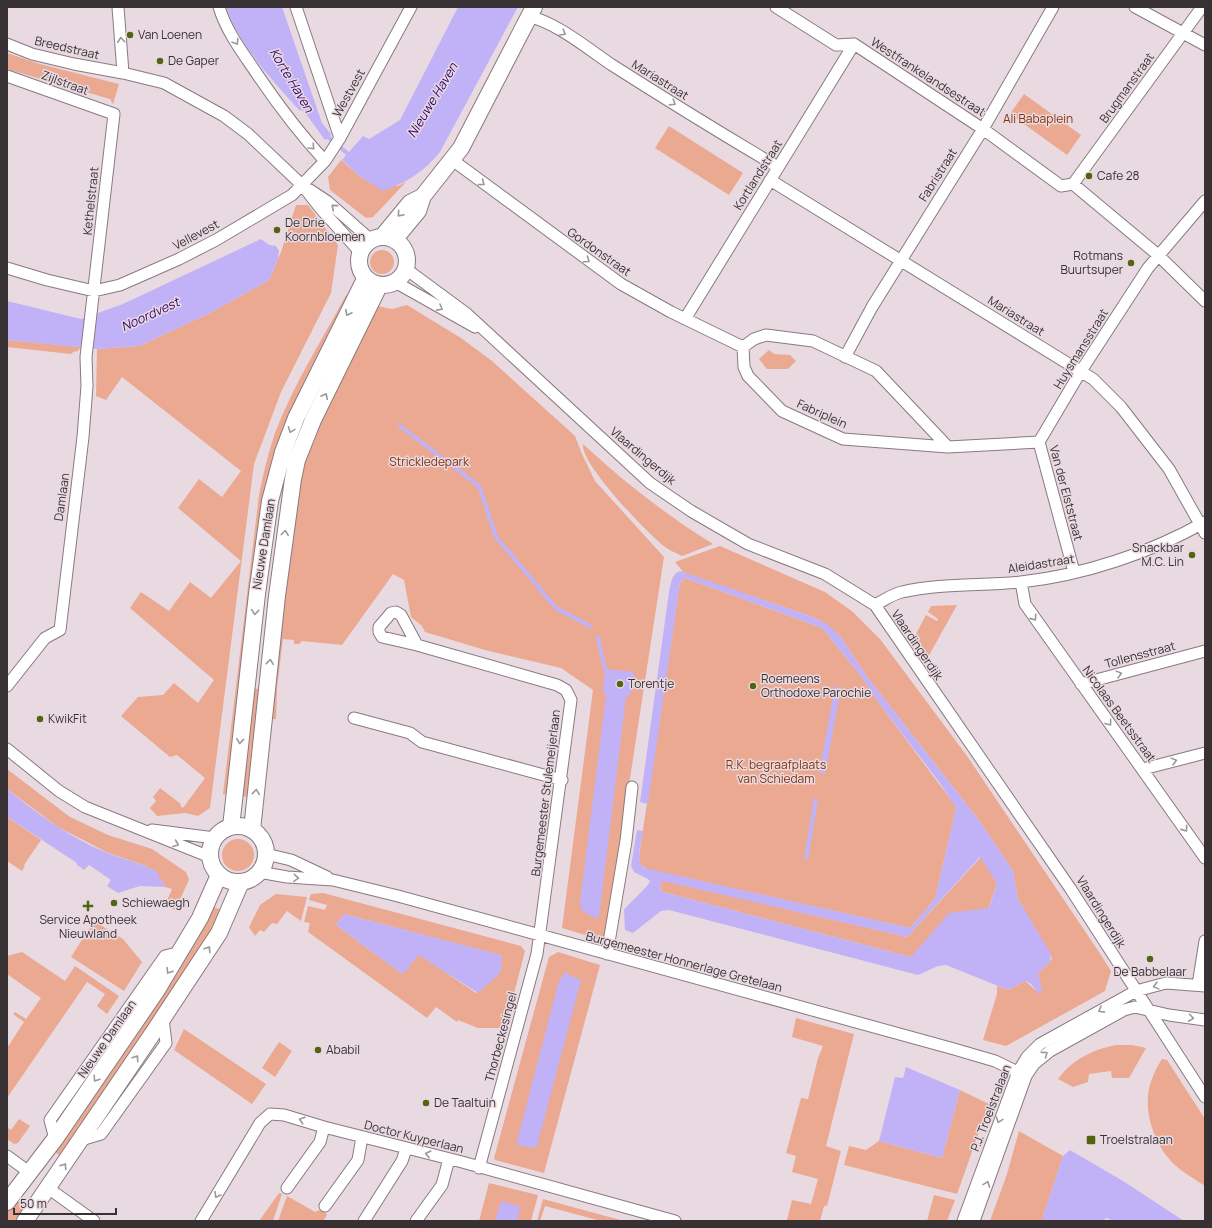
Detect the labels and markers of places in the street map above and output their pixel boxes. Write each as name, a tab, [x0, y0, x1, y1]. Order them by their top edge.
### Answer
place label: Van Loenen	[138, 26, 202, 43]
marker: Van Loenen	[125, 30, 135, 40]
place label: De Gaper	[168, 52, 220, 69]
marker: De Gaper	[155, 56, 165, 66]
place label: Cafe 28	[1097, 167, 1140, 184]
marker: Cafe 28	[1084, 171, 1094, 181]
place label: De Drie Koornbloemen	[285, 214, 365, 245]
marker: De Drie Koornbloemen	[272, 225, 282, 235]
place label: Rotmans Buurtsuper	[1060, 247, 1124, 278]
marker: Rotmans Buurtsuper	[1126, 258, 1136, 268]
place label: Snackbar M.C. Lin	[1132, 539, 1185, 570]
marker: Snackbar M.C. Lin	[1187, 550, 1197, 560]
place label: Roemeens Orthodoxe Parochie	[761, 670, 871, 701]
place label: Torentje	[628, 675, 674, 692]
marker: Torentje	[615, 679, 625, 689]
marker: Roemeens Orthodoxe Parochie	[748, 681, 758, 691]
place label: KwikFit	[48, 710, 87, 727]
marker: KwikFit	[35, 714, 45, 724]
place label: Schiewaegh	[122, 894, 190, 911]
marker: Schiewaegh	[109, 898, 119, 908]
marker: Service Apotheek Nieuwland	[83, 901, 93, 911]
place label: Service Apotheek Nieuwland	[39, 911, 138, 942]
marker: De Babbelaar	[1145, 954, 1155, 964]
place label: De Babbelaar	[1113, 963, 1187, 980]
place label: Ababil	[326, 1041, 360, 1058]
marker: Ababil	[313, 1045, 323, 1055]
place label: De Taaltuin	[434, 1094, 496, 1111]
marker: De Taaltuin	[421, 1098, 431, 1108]
place label: Troelstralaan	[1100, 1131, 1173, 1148]
marker: Troelstralaan	[1085, 1134, 1097, 1146]

